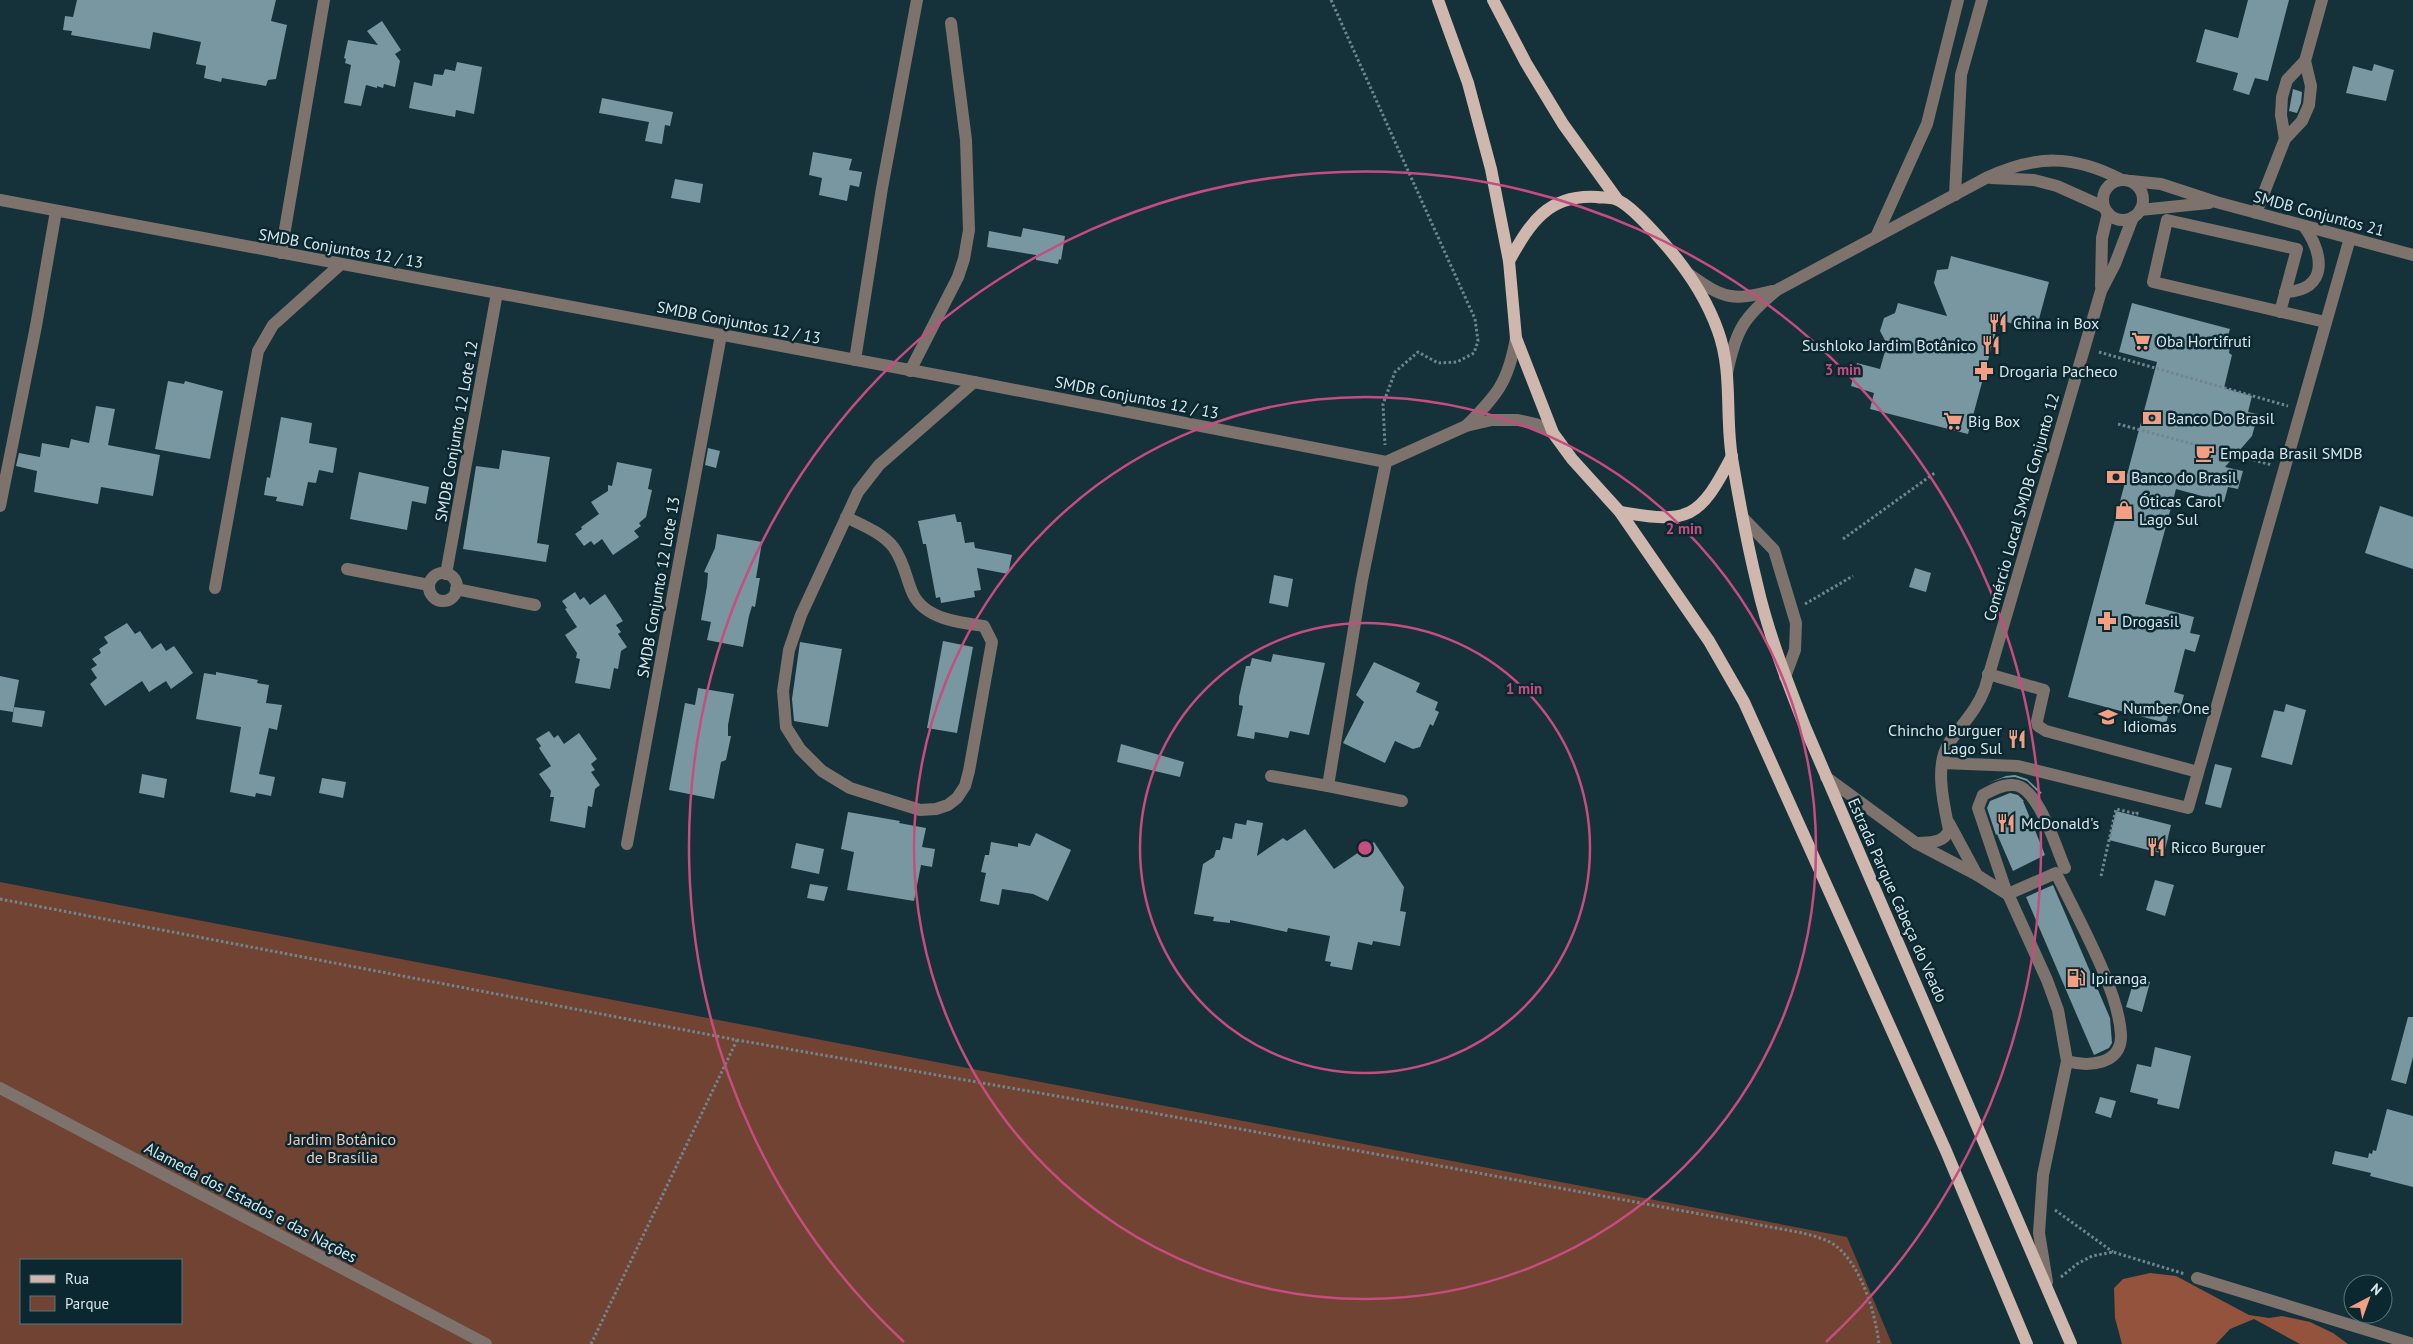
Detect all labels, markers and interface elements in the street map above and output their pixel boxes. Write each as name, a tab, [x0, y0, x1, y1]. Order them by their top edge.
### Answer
street label: SMDB Conjuntos 21	[2251, 186, 2387, 240]
street label: SMDB Conjuntos 12 / 13	[257, 224, 425, 272]
street label: SMDB Conjuntos 12 / 13	[655, 296, 823, 348]
restaurant icon: China in Box	[1987, 312, 2009, 334]
place label: China in Box	[2013, 313, 2099, 333]
supermarket icon: Oba Hortifruti	[2130, 330, 2152, 352]
place label: Oba Hortifruti	[2156, 331, 2252, 351]
restaurant icon: Sushloko Jardim Botânico	[1980, 334, 2002, 356]
place label: Sushloko Jardim Botânico	[1802, 335, 1976, 355]
street label: SMDB Conjunto 12 Lote 12	[430, 339, 482, 523]
text: 3 min	[1825, 360, 1861, 379]
pharmacy icon: Drogaria Pacheco	[1973, 360, 1995, 382]
place label: Drogaria Pacheco	[1999, 361, 2118, 381]
street label: SMDB Conjuntos 12 / 13	[1053, 371, 1221, 423]
street label: Comércio Local SMDB Conjunto 12	[1979, 391, 2063, 623]
bank icon: Banco Do Brasil	[2141, 407, 2163, 429]
place label: Banco Do Brasil	[2167, 408, 2275, 428]
supermarket icon: Big Box	[1942, 410, 1964, 432]
place label: Big Box	[1968, 411, 2020, 431]
cafe icon: Empada Brasil SMDB	[2194, 442, 2216, 464]
place label: Empada Brasil SMDB	[2220, 443, 2363, 463]
bank icon: Banco do Brasil	[2105, 466, 2127, 488]
place label: Banco do Brasil	[2131, 467, 2237, 487]
place label: Óticas Carol Lago Sul	[2139, 491, 2222, 529]
street label: SMDB Conjunto 12 Lote 13	[632, 495, 684, 679]
shop icon: Óticas Carol Lago Sul	[2113, 499, 2135, 521]
text: 2 min	[1666, 519, 1702, 538]
pharmacy icon: Drogasil	[2096, 610, 2118, 632]
place label: Drogasil	[2122, 611, 2179, 631]
text: 1 min	[1506, 679, 1542, 698]
place label: Number One Idiomas	[2123, 698, 2210, 736]
school or university icon: Number One Idiomas	[2097, 706, 2119, 728]
place label: Chincho Burguer Lago Sul	[1888, 720, 2003, 758]
restaurant icon: Chincho Burguer Lago Sul	[2006, 728, 2028, 750]
street label: Estrada Parque Cabeça do Veado	[1844, 795, 1952, 1005]
restaurant icon: McDonald's	[1995, 812, 2017, 834]
place label: McDonald's	[2021, 813, 2099, 833]
restaurant icon: Ricco Burguer	[2145, 836, 2167, 858]
place label: Ricco Burguer	[2171, 837, 2266, 857]
centre of rings	[1356, 839, 1374, 857]
fuel station icon: Ipiranga	[2065, 967, 2087, 989]
place label: Ipiranga	[2091, 968, 2147, 988]
park label: Jardim Botânico de Brasília	[287, 1129, 396, 1167]
street label: Alameda dos Estados e das Nações	[141, 1137, 361, 1267]
legend	[20, 1259, 182, 1324]
text: Rua	[65, 1269, 89, 1288]
north arrow	[2343, 1274, 2393, 1324]
text: N	[2367, 1279, 2386, 1299]
text: Parque	[65, 1294, 109, 1313]

